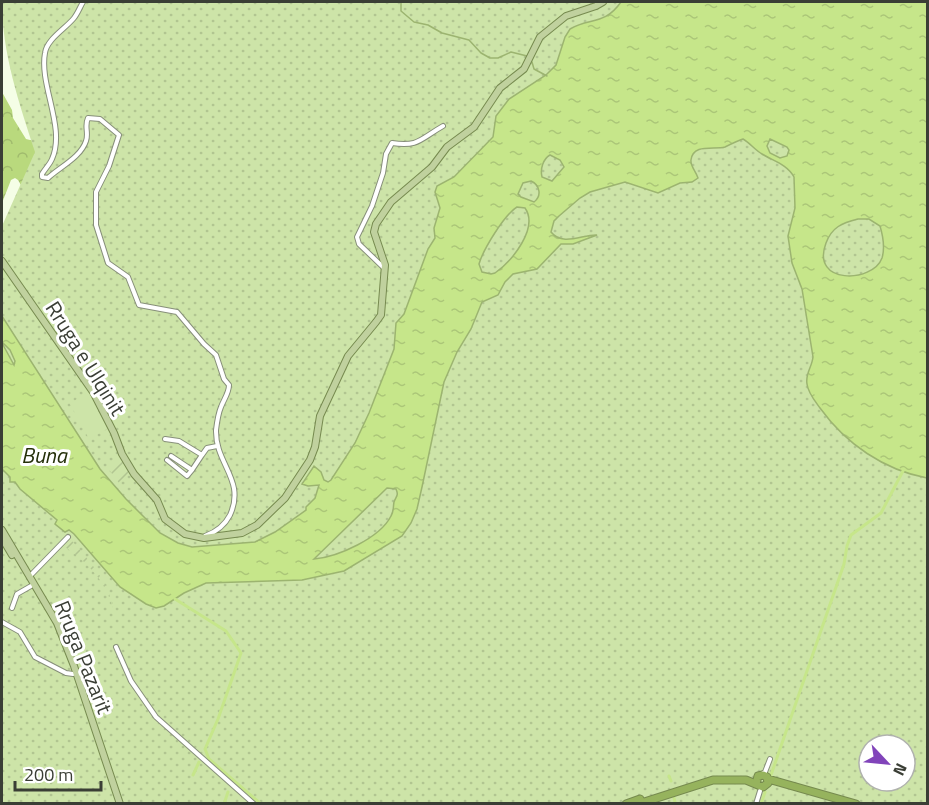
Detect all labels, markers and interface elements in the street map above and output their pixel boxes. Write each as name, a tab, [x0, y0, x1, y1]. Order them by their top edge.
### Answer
street label: Rruga e Ulqinit	[38, 294, 134, 422]
water label: Buna	[21, 438, 69, 472]
street label: Rruga Pazarit	[47, 596, 121, 719]
north arrow	[857, 733, 917, 793]
scale bar	[15, 754, 100, 792]
text: N	[887, 759, 914, 780]
text: 200 m	[24, 761, 73, 788]

